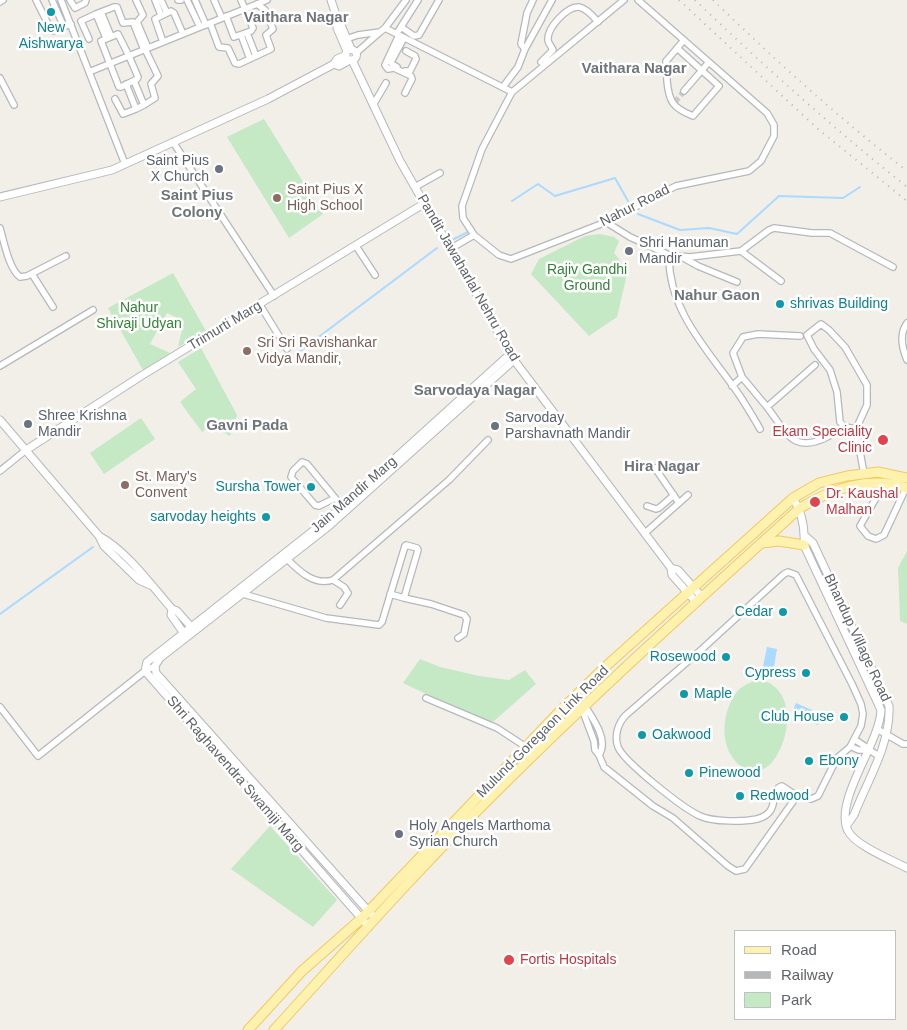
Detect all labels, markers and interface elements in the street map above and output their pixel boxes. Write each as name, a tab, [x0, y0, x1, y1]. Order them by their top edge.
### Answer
marker: New Aishwarya	[45, 6, 57, 18]
district label: Vaithara Nagar	[243, 9, 349, 27]
place label: New Aishwarya	[19, 20, 83, 52]
district label: Vaithara Nagar	[581, 60, 687, 78]
place label: Saint Pius X Church	[146, 153, 209, 186]
marker: Saint Pius X Church	[213, 163, 225, 175]
street label: Nahur Road	[598, 181, 672, 231]
place label: Saint Pius X High School	[287, 182, 363, 214]
district label: Saint Pius Colony	[161, 187, 233, 222]
marker: Saint Pius X High School	[271, 192, 283, 204]
street label: Pandit Jawaharlal Nehru Road	[413, 192, 523, 364]
place label: Shri Hanuman Mandir	[639, 235, 728, 268]
marker: Shri Hanuman Mandir	[623, 245, 635, 257]
park label: Rajiv Gandhi Ground	[547, 262, 627, 294]
district label: Nahur Gaon	[674, 287, 760, 305]
place label: shrivas Building	[790, 296, 888, 312]
street label: Trimurti Marg	[185, 298, 265, 354]
marker: shrivas Building	[774, 298, 786, 310]
park label: Nahur Shivaji Udyan	[96, 300, 182, 332]
place label: Sri Sri Ravishankar Vidya Mandir,	[257, 335, 377, 368]
marker: Sri Sri Ravishankar Vidya Mandir,	[241, 345, 253, 357]
district label: Sarvodaya Nagar	[414, 382, 536, 400]
place label: Shree Krishna Mandir	[38, 408, 127, 441]
place label: Sarvoday Parshavnath Mandir	[505, 410, 630, 442]
district label: Gavni Pada	[206, 417, 288, 435]
marker: Shree Krishna Mandir	[22, 418, 34, 430]
marker: Sarvoday Parshavnath Mandir	[489, 420, 501, 432]
place label: Ekam Speciality Clinic	[772, 424, 872, 457]
marker: Ekam Speciality Clinic	[876, 433, 890, 447]
street label: Jain Mandir Marg	[308, 453, 400, 537]
district label: Hira Nagar	[624, 458, 700, 476]
place label: St. Mary's Convent	[135, 469, 197, 502]
marker: St. Mary's Convent	[119, 479, 131, 491]
place label: Sursha Tower	[215, 479, 301, 495]
marker: Sursha Tower	[305, 481, 317, 493]
place label: Dr. Kaushal Malhan	[826, 486, 898, 518]
marker: Dr. Kaushal Malhan	[808, 495, 822, 509]
place label: sarvoday heights	[150, 509, 256, 525]
marker: sarvoday heights	[260, 511, 272, 523]
street label: Bhandup Village Road	[820, 571, 894, 705]
place label: Cedar	[735, 604, 773, 620]
marker: Cedar	[777, 606, 789, 618]
place label: Rosewood	[650, 649, 716, 665]
marker: Rosewood	[720, 651, 732, 663]
street label: Mulund-Goregaon Link Road	[473, 662, 613, 802]
place label: Cypress	[745, 665, 796, 681]
marker: Cypress	[800, 667, 812, 679]
place label: Maple	[694, 686, 732, 702]
marker: Maple	[678, 688, 690, 700]
street label: Shri Raghavendra Swamiji Marg	[163, 693, 307, 855]
place label: Club House	[761, 709, 834, 725]
marker: Club House	[838, 711, 850, 723]
place label: Oakwood	[652, 727, 711, 743]
marker: Oakwood	[636, 729, 648, 741]
place label: Ebony	[819, 753, 859, 769]
marker: Ebony	[803, 755, 815, 767]
place label: Pinewood	[699, 765, 760, 781]
marker: Pinewood	[683, 767, 695, 779]
place label: Redwood	[750, 788, 809, 804]
marker: Redwood	[734, 790, 746, 802]
place label: Holy Angels Marthoma Syrian Church	[409, 818, 551, 850]
marker: Holy Angels Marthoma Syrian Church	[393, 828, 405, 840]
legend	[734, 930, 897, 1020]
text: Road	[781, 941, 817, 958]
place label: Fortis Hospitals	[520, 952, 616, 968]
marker: Fortis Hospitals	[502, 953, 516, 967]
text: Railway	[781, 966, 834, 983]
text: Park	[781, 991, 812, 1008]

